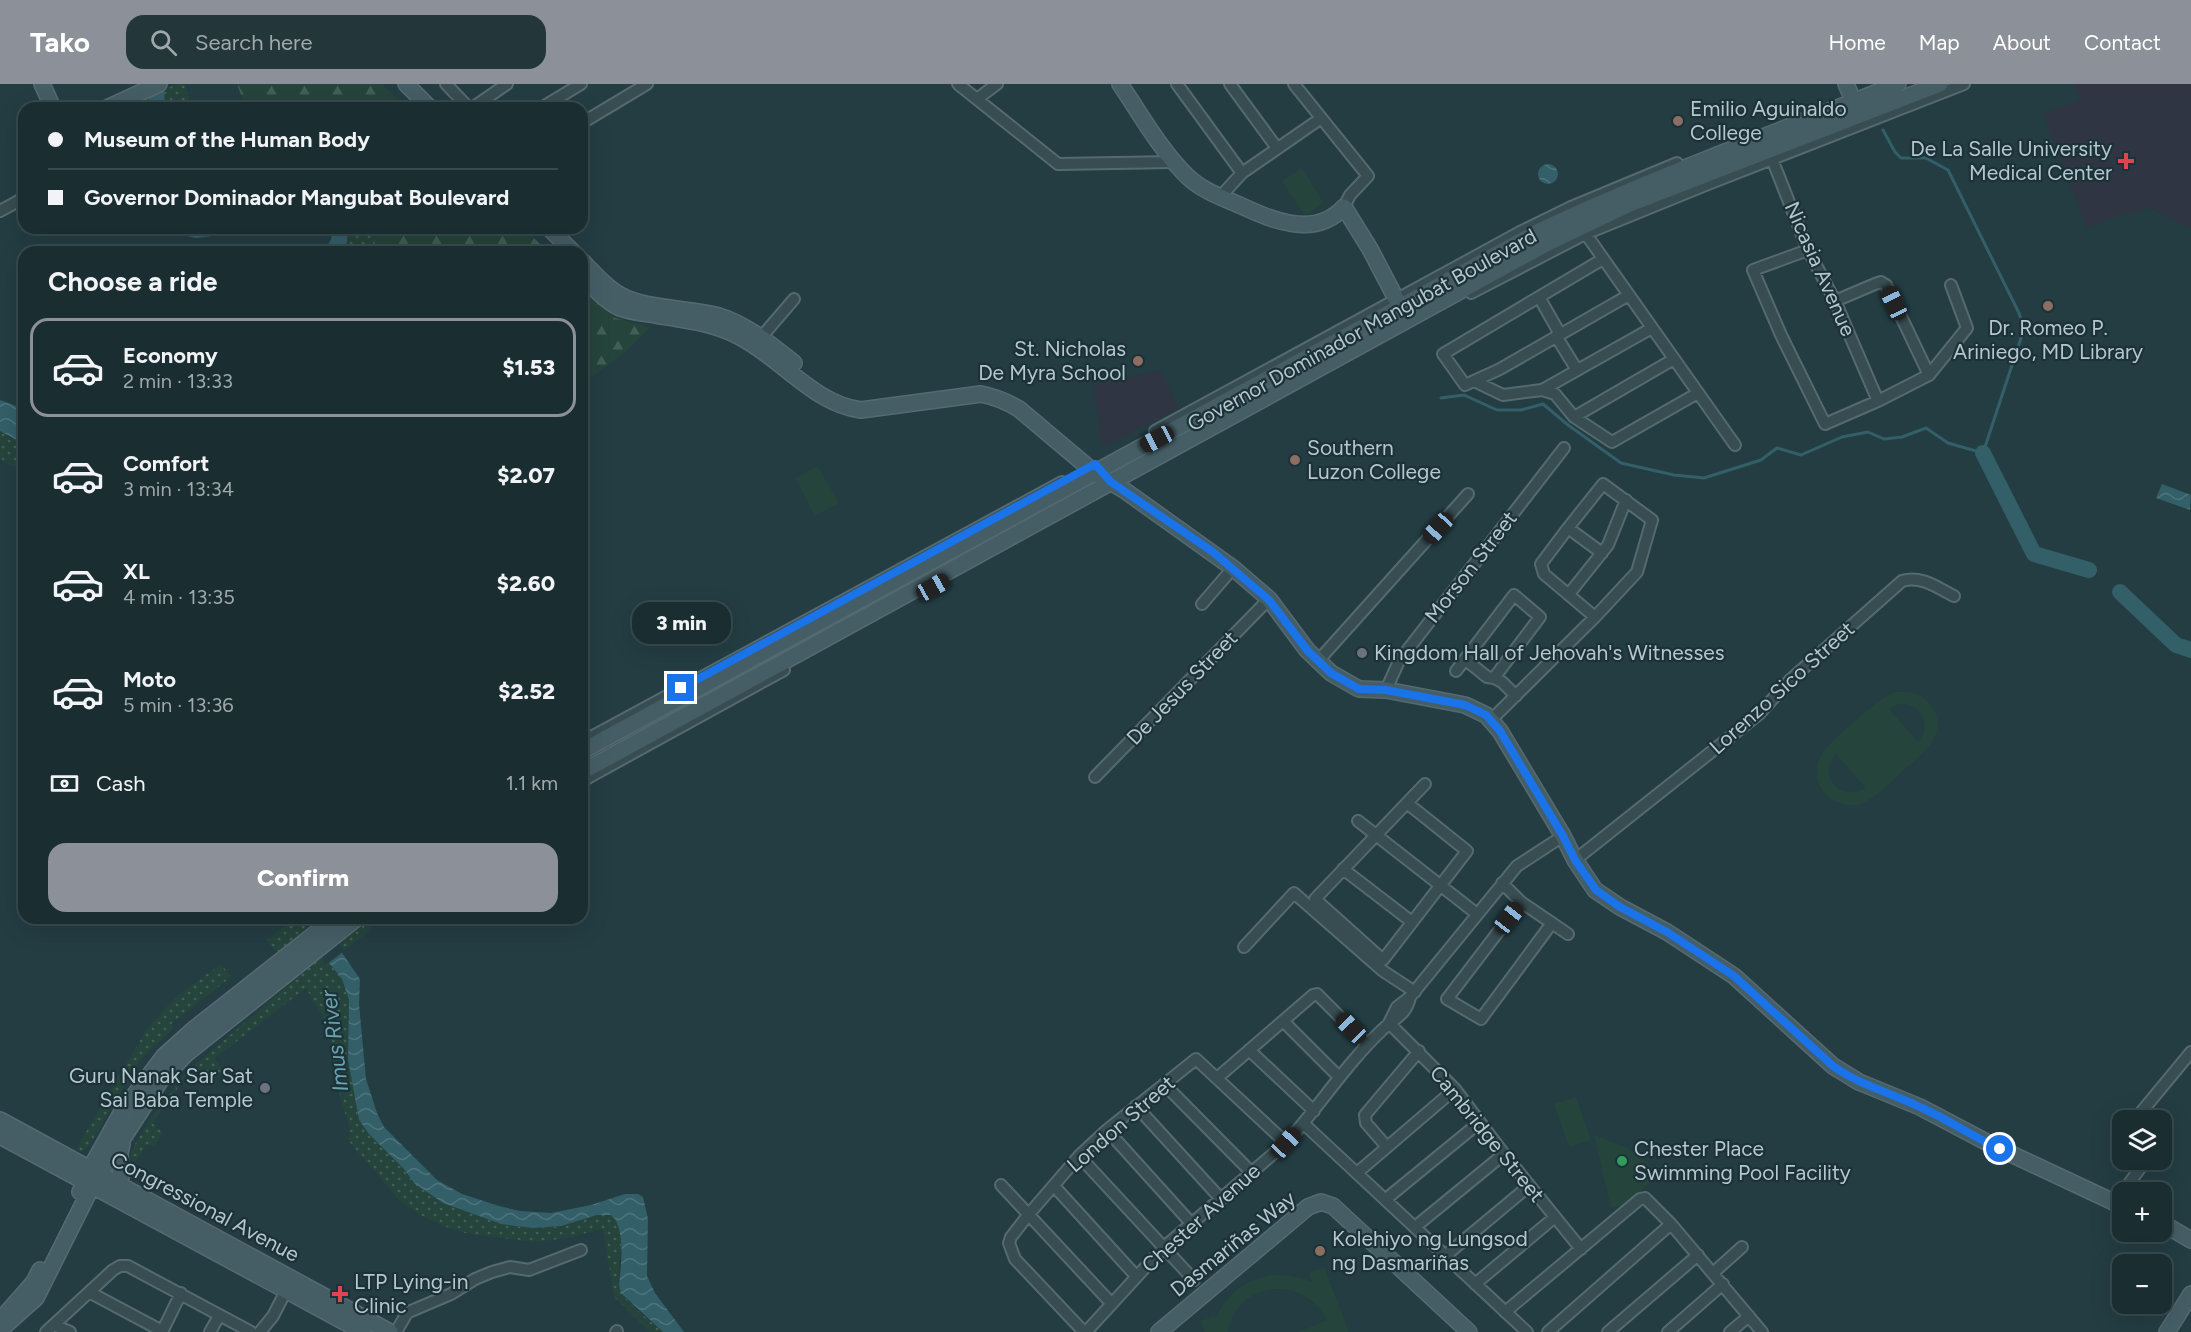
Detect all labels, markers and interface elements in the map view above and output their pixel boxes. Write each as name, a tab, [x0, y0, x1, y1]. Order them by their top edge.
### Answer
search box	[126, 15, 546, 69]
text: Tako	[30, 25, 90, 59]
icon: search	[147, 26, 180, 59]
text: Search here	[195, 29, 313, 56]
text: Home	[1829, 30, 1886, 55]
text: Map	[1919, 30, 1960, 55]
text: About	[1993, 30, 2051, 55]
text: Contact	[2084, 30, 2161, 55]
place label: Emilio Aguinaldo College	[1690, 96, 1847, 145]
marker: Emilio Aguinaldo College	[1671, 114, 1685, 128]
text: Museum of the Human Body	[84, 126, 370, 153]
place label: De La Salle University Medical Center	[1910, 136, 2112, 185]
marker: De La Salle University Medical Center	[2117, 152, 2135, 170]
text: Governor Dominador Mangubat Boulevard	[84, 184, 509, 211]
street label: Nicasia Avenue	[1780, 198, 1861, 340]
street label: Governor Dominador Mangubat Boulevard	[1183, 223, 1541, 436]
text: Choose a ride	[48, 265, 217, 298]
car	[1878, 283, 1910, 323]
marker: Dr. Romeo P. Ariniego, MD Library	[2041, 299, 2055, 313]
place label: Dr. Romeo P. Ariniego, MD Library	[1953, 315, 2143, 364]
place label: St. Nicholas De Myra School	[978, 336, 1126, 385]
icon: car	[51, 341, 105, 395]
text: Economy	[123, 342, 218, 369]
text: $1.53	[502, 354, 555, 381]
marker: St. Nicholas De Myra School	[1131, 354, 1145, 368]
text: 2 min · 13:33	[123, 369, 233, 393]
car	[1137, 423, 1177, 455]
place label: Southern Luzon College	[1307, 435, 1441, 484]
icon: car	[51, 449, 105, 503]
text: Comfort	[123, 450, 209, 477]
marker: Southern Luzon College	[1288, 453, 1302, 467]
text: $2.07	[497, 462, 555, 489]
text: 3 min · 13:34	[123, 477, 234, 501]
street label: Morson Street	[1419, 506, 1522, 627]
car	[1419, 509, 1457, 547]
icon: car	[51, 557, 105, 611]
text: XL	[123, 558, 150, 585]
text: $2.60	[497, 570, 555, 597]
car	[913, 570, 953, 604]
text: 4 min · 13:35	[123, 585, 235, 609]
callout: 3 min	[632, 601, 730, 643]
text: 3 min	[656, 611, 707, 635]
street label: Lorenzo Sico Street	[1704, 616, 1859, 759]
street label: De Jesus Street	[1121, 625, 1242, 750]
place label: Kingdom Hall of Jehovah's Witnesses	[1374, 640, 1724, 665]
marker: Kingdom Hall of Jehovah's Witnesses	[1355, 646, 1369, 660]
icon: car	[51, 665, 105, 719]
text: Moto	[123, 666, 176, 693]
route end	[667, 674, 694, 701]
text: $2.52	[498, 678, 555, 705]
text: 5 min · 13:36	[123, 693, 234, 717]
icon: cash	[48, 767, 81, 800]
text: Cash	[96, 770, 146, 797]
text: 1.1 km	[506, 771, 558, 795]
button: Confirm	[48, 843, 558, 912]
car	[1491, 898, 1527, 938]
water label: Imus River	[315, 987, 354, 1093]
car	[1332, 1009, 1370, 1047]
street label: Cambridge Street	[1425, 1061, 1550, 1207]
place label: Guru Nanak Sar Sat Sai Baba Temple	[69, 1063, 253, 1112]
street label: London Street	[1062, 1070, 1180, 1177]
marker: Guru Nanak Sar Sat Sai Baba Temple	[258, 1081, 272, 1095]
map controls	[2112, 1110, 2172, 1314]
button: layers	[2112, 1110, 2172, 1170]
car	[1267, 1124, 1305, 1162]
route start	[1986, 1135, 2013, 1162]
place label: Chester Place Swimming Pool Facility	[1634, 1136, 1851, 1185]
street label: Congressional Avenue	[107, 1146, 304, 1267]
marker: Chester Place Swimming Pool Facility	[1615, 1154, 1629, 1168]
street label: Chester Avenue	[1136, 1158, 1265, 1277]
button: +	[2112, 1182, 2172, 1242]
street label: Dasmariñas Way	[1165, 1185, 1300, 1302]
place label: Kolehiyo ng Lungsod ng Dasmariñas	[1332, 1226, 1528, 1275]
marker: Kolehiyo ng Lungsod ng Dasmariñas	[1313, 1244, 1327, 1258]
button: −	[2112, 1254, 2172, 1314]
place label: LTP Lying-in Clinic	[354, 1269, 468, 1318]
marker: LTP Lying-in Clinic	[331, 1285, 349, 1303]

